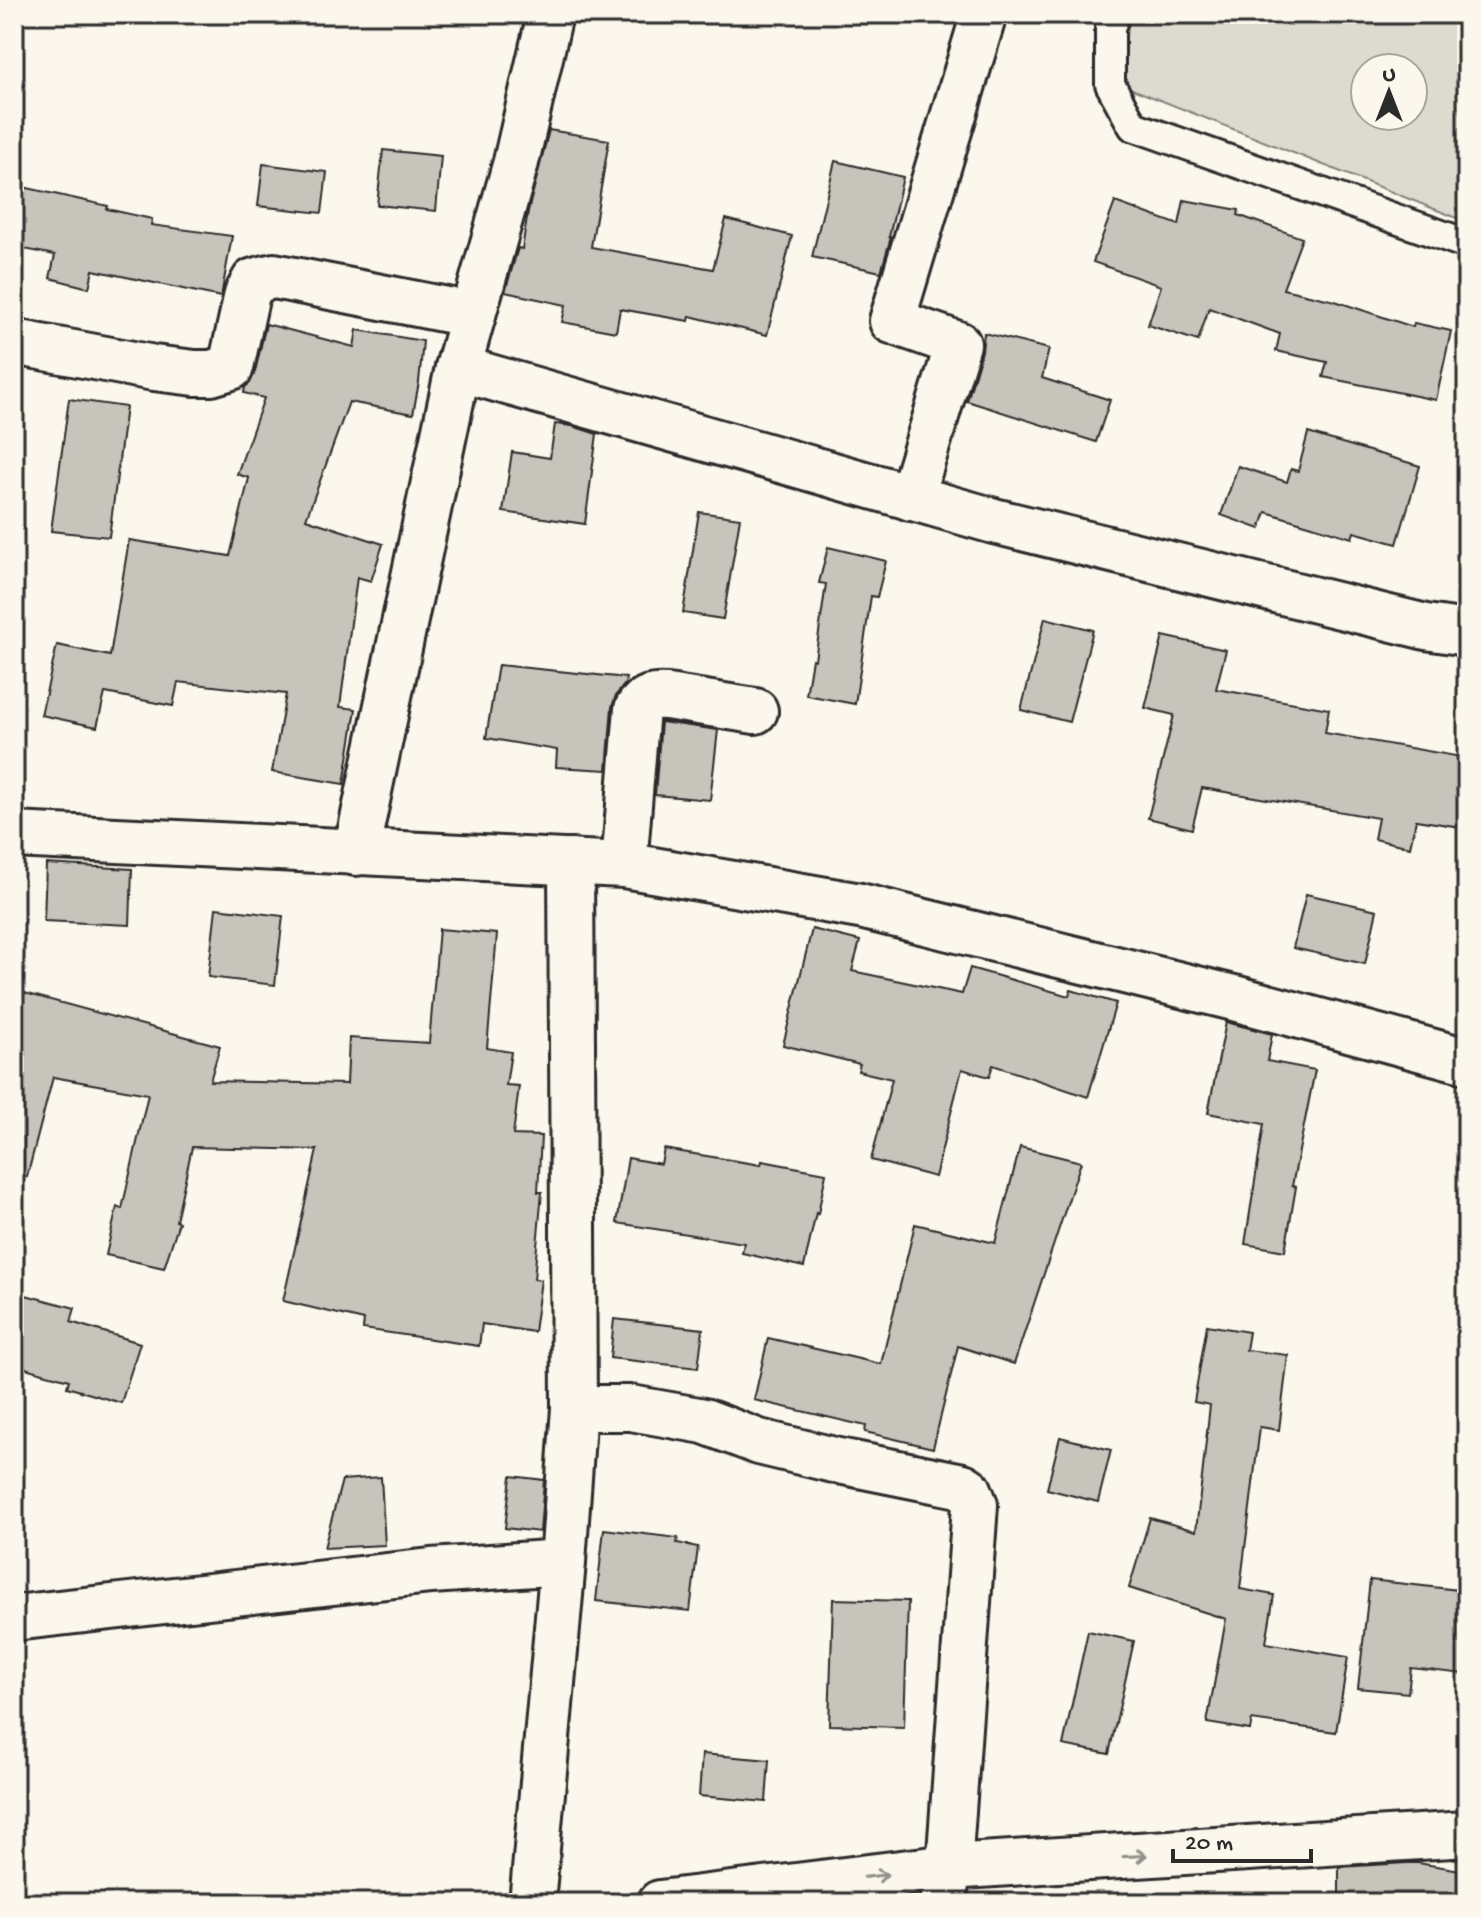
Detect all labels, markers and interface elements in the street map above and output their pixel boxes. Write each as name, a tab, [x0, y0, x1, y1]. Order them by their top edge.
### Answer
north arrow	[1349, 52, 1429, 132]
text: U	[1383, 63, 1396, 89]
scale bar	[1173, 1813, 1311, 1863]
text: 20 m	[1185, 1830, 1233, 1859]
one-way arrow	[1121, 1848, 1148, 1863]
one-way arrow	[862, 1869, 889, 1884]

